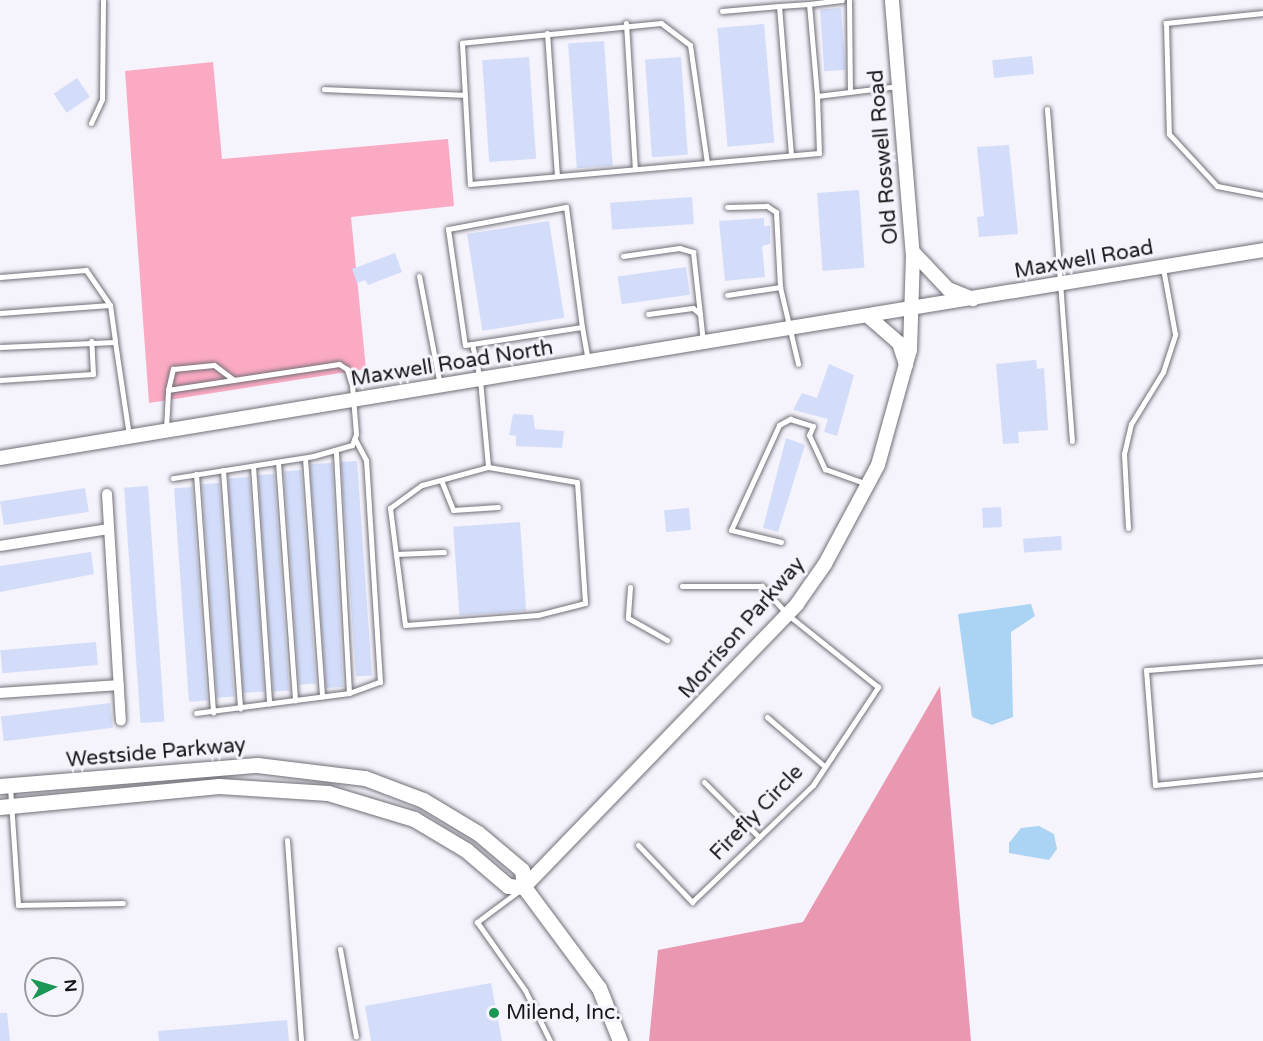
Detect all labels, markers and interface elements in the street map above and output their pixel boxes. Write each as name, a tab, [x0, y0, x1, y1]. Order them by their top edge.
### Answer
street label: Old Roswell Road	[864, 68, 904, 246]
street label: Maxwell Road	[1012, 235, 1156, 285]
street label: Maxwell Road North	[349, 336, 555, 392]
street label: Morrison Parkway	[674, 552, 810, 704]
street label: Westside Parkway	[65, 733, 247, 773]
street label: Firefly Circle	[705, 760, 809, 866]
north arrow	[24, 957, 84, 1017]
text: N	[59, 978, 80, 993]
place label: Milend, Inc.	[506, 1000, 621, 1026]
marker: Milend, Inc.	[487, 1006, 501, 1020]

